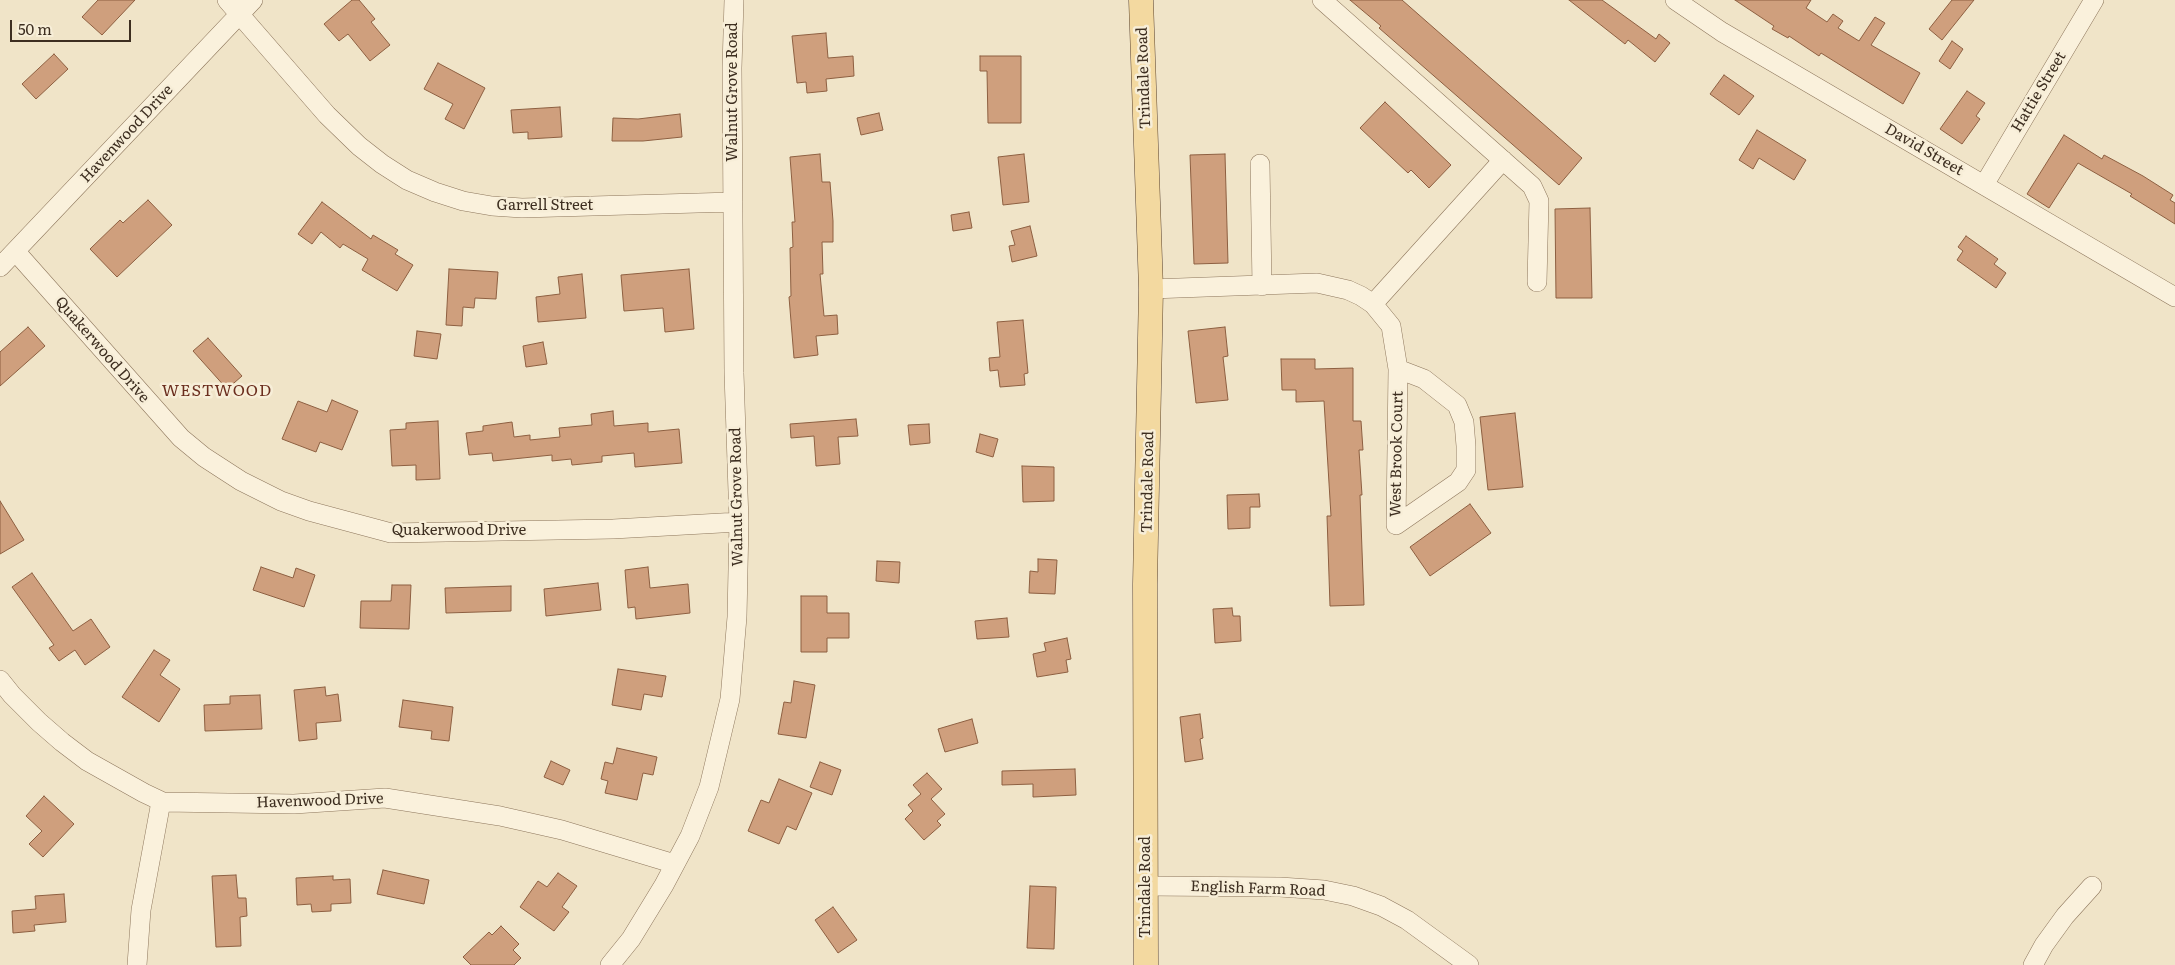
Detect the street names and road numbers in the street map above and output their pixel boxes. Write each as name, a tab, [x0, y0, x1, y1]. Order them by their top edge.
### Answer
street label: Walnut Grove Road	[724, 22, 742, 162]
street label: Trindale Road	[1133, 27, 1155, 129]
street label: Hattie Street	[2008, 48, 2070, 136]
street label: Havenwood Drive	[77, 81, 177, 187]
street label: David Street	[1881, 120, 1967, 180]
street label: Garrell Street	[497, 197, 593, 215]
street label: Quakerwood Drive	[51, 293, 153, 407]
street label: West Brook Court	[1387, 391, 1407, 517]
street label: Walnut Grove Road	[727, 427, 747, 567]
street label: Trindale Road	[1138, 431, 1158, 533]
street label: Quakerwood Drive	[392, 522, 526, 540]
street label: Havenwood Drive	[256, 790, 384, 812]
street label: Trindale Road	[1137, 836, 1155, 938]
street label: English Farm Road	[1190, 878, 1326, 900]

